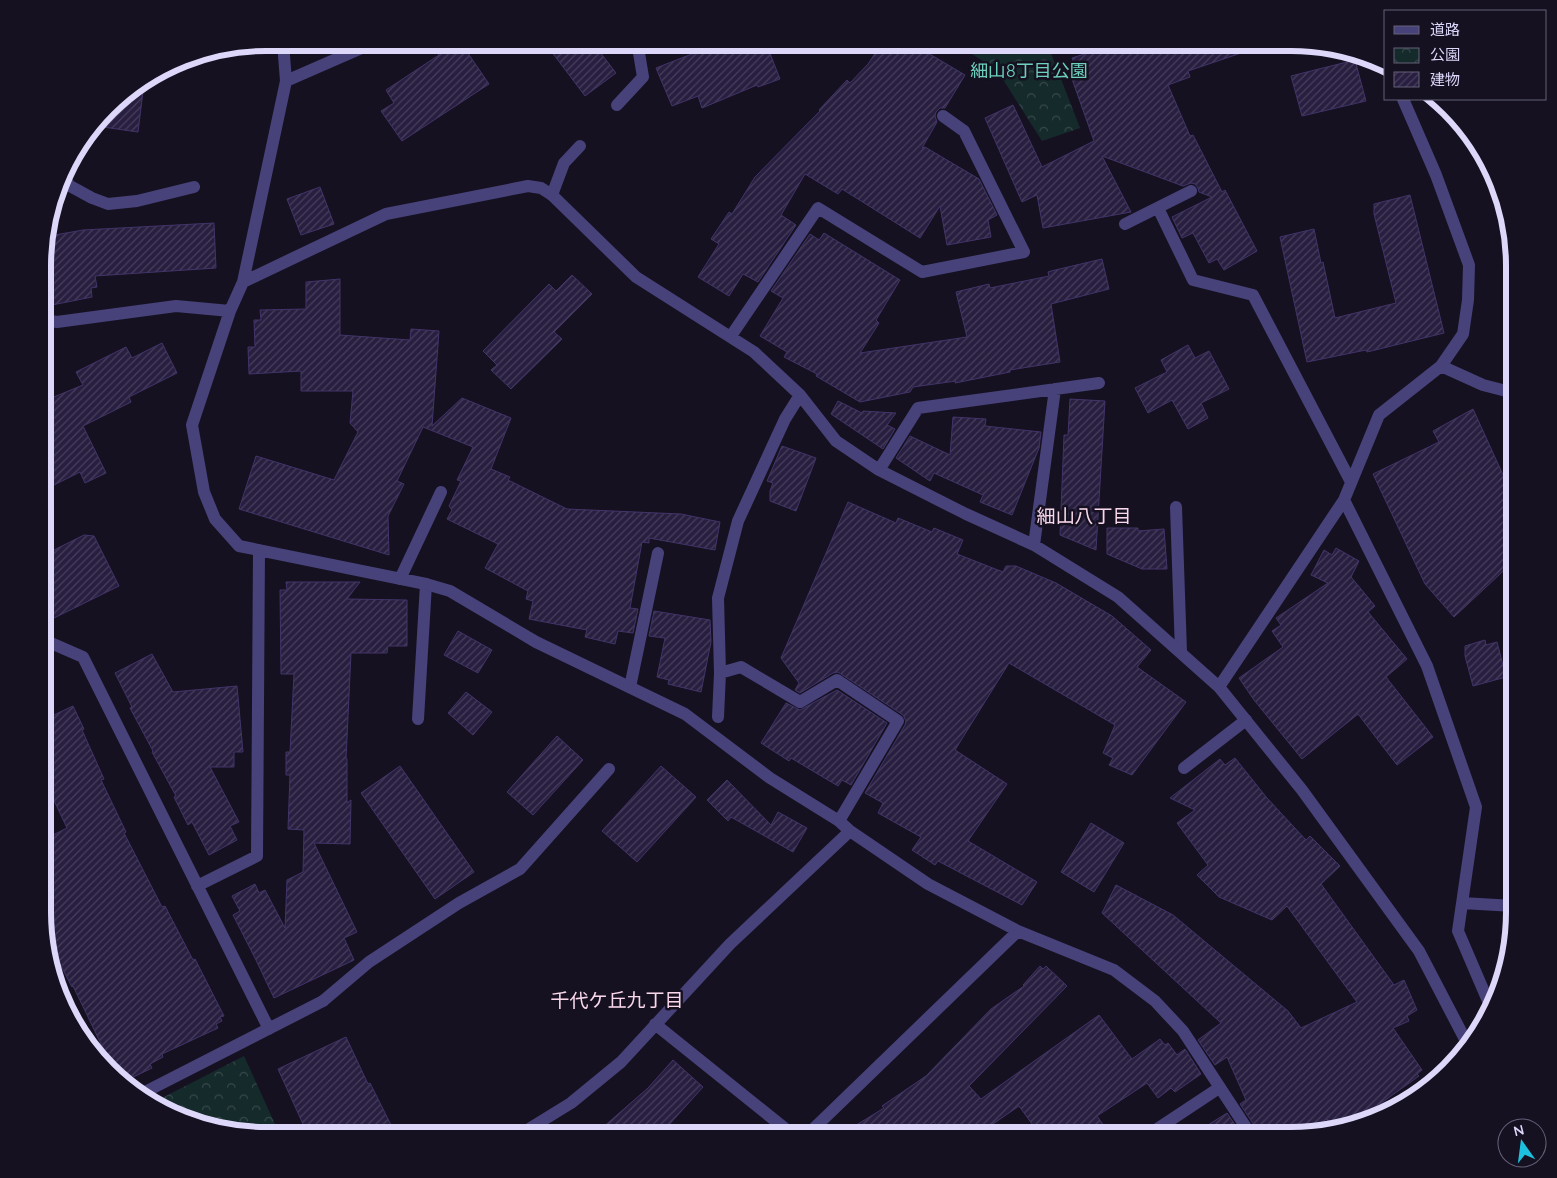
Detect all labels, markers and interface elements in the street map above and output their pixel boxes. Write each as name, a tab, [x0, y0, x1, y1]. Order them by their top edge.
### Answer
legend	[1384, 10, 1547, 100]
text: 道路	[1430, 20, 1460, 39]
text: 公園	[1430, 45, 1460, 64]
park label: 細山8丁目公園	[970, 59, 1088, 82]
text: 建物	[1430, 70, 1460, 89]
district label: 細山八丁目	[1036, 504, 1132, 528]
district label: 千代ケ丘九丁目	[550, 988, 684, 1012]
north arrow	[1497, 1118, 1547, 1168]
text: N	[1512, 1120, 1526, 1140]

